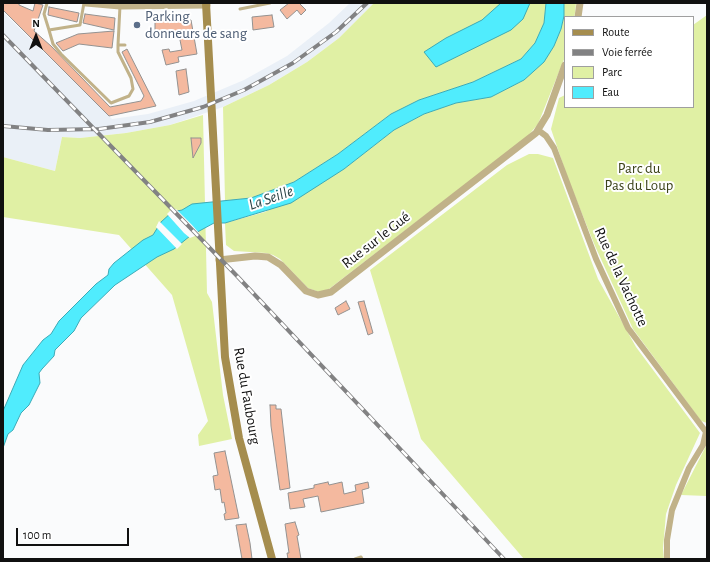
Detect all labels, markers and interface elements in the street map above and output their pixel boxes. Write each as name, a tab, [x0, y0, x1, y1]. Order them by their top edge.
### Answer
place label: Parking donneurs de sang	[145, 7, 247, 42]
north arrow	[16, 16, 56, 56]
legend	[564, 16, 694, 108]
text: N	[32, 18, 40, 29]
marker: Parking donneurs de sang	[132, 20, 142, 30]
text: Route	[602, 26, 629, 38]
text: Voie ferrée	[602, 46, 652, 58]
text: Parc	[602, 66, 622, 78]
text: Eau	[602, 86, 619, 98]
park label: Parc du Pas du Loup	[605, 159, 673, 194]
water label: La Seille	[246, 181, 296, 215]
street label: Rue sur le Gué	[338, 208, 414, 272]
street label: Rue de la Vachotte	[590, 225, 652, 329]
street label: Rue du Faubourg	[230, 346, 264, 446]
scale bar	[18, 520, 131, 546]
text: 100 m	[23, 529, 51, 541]

